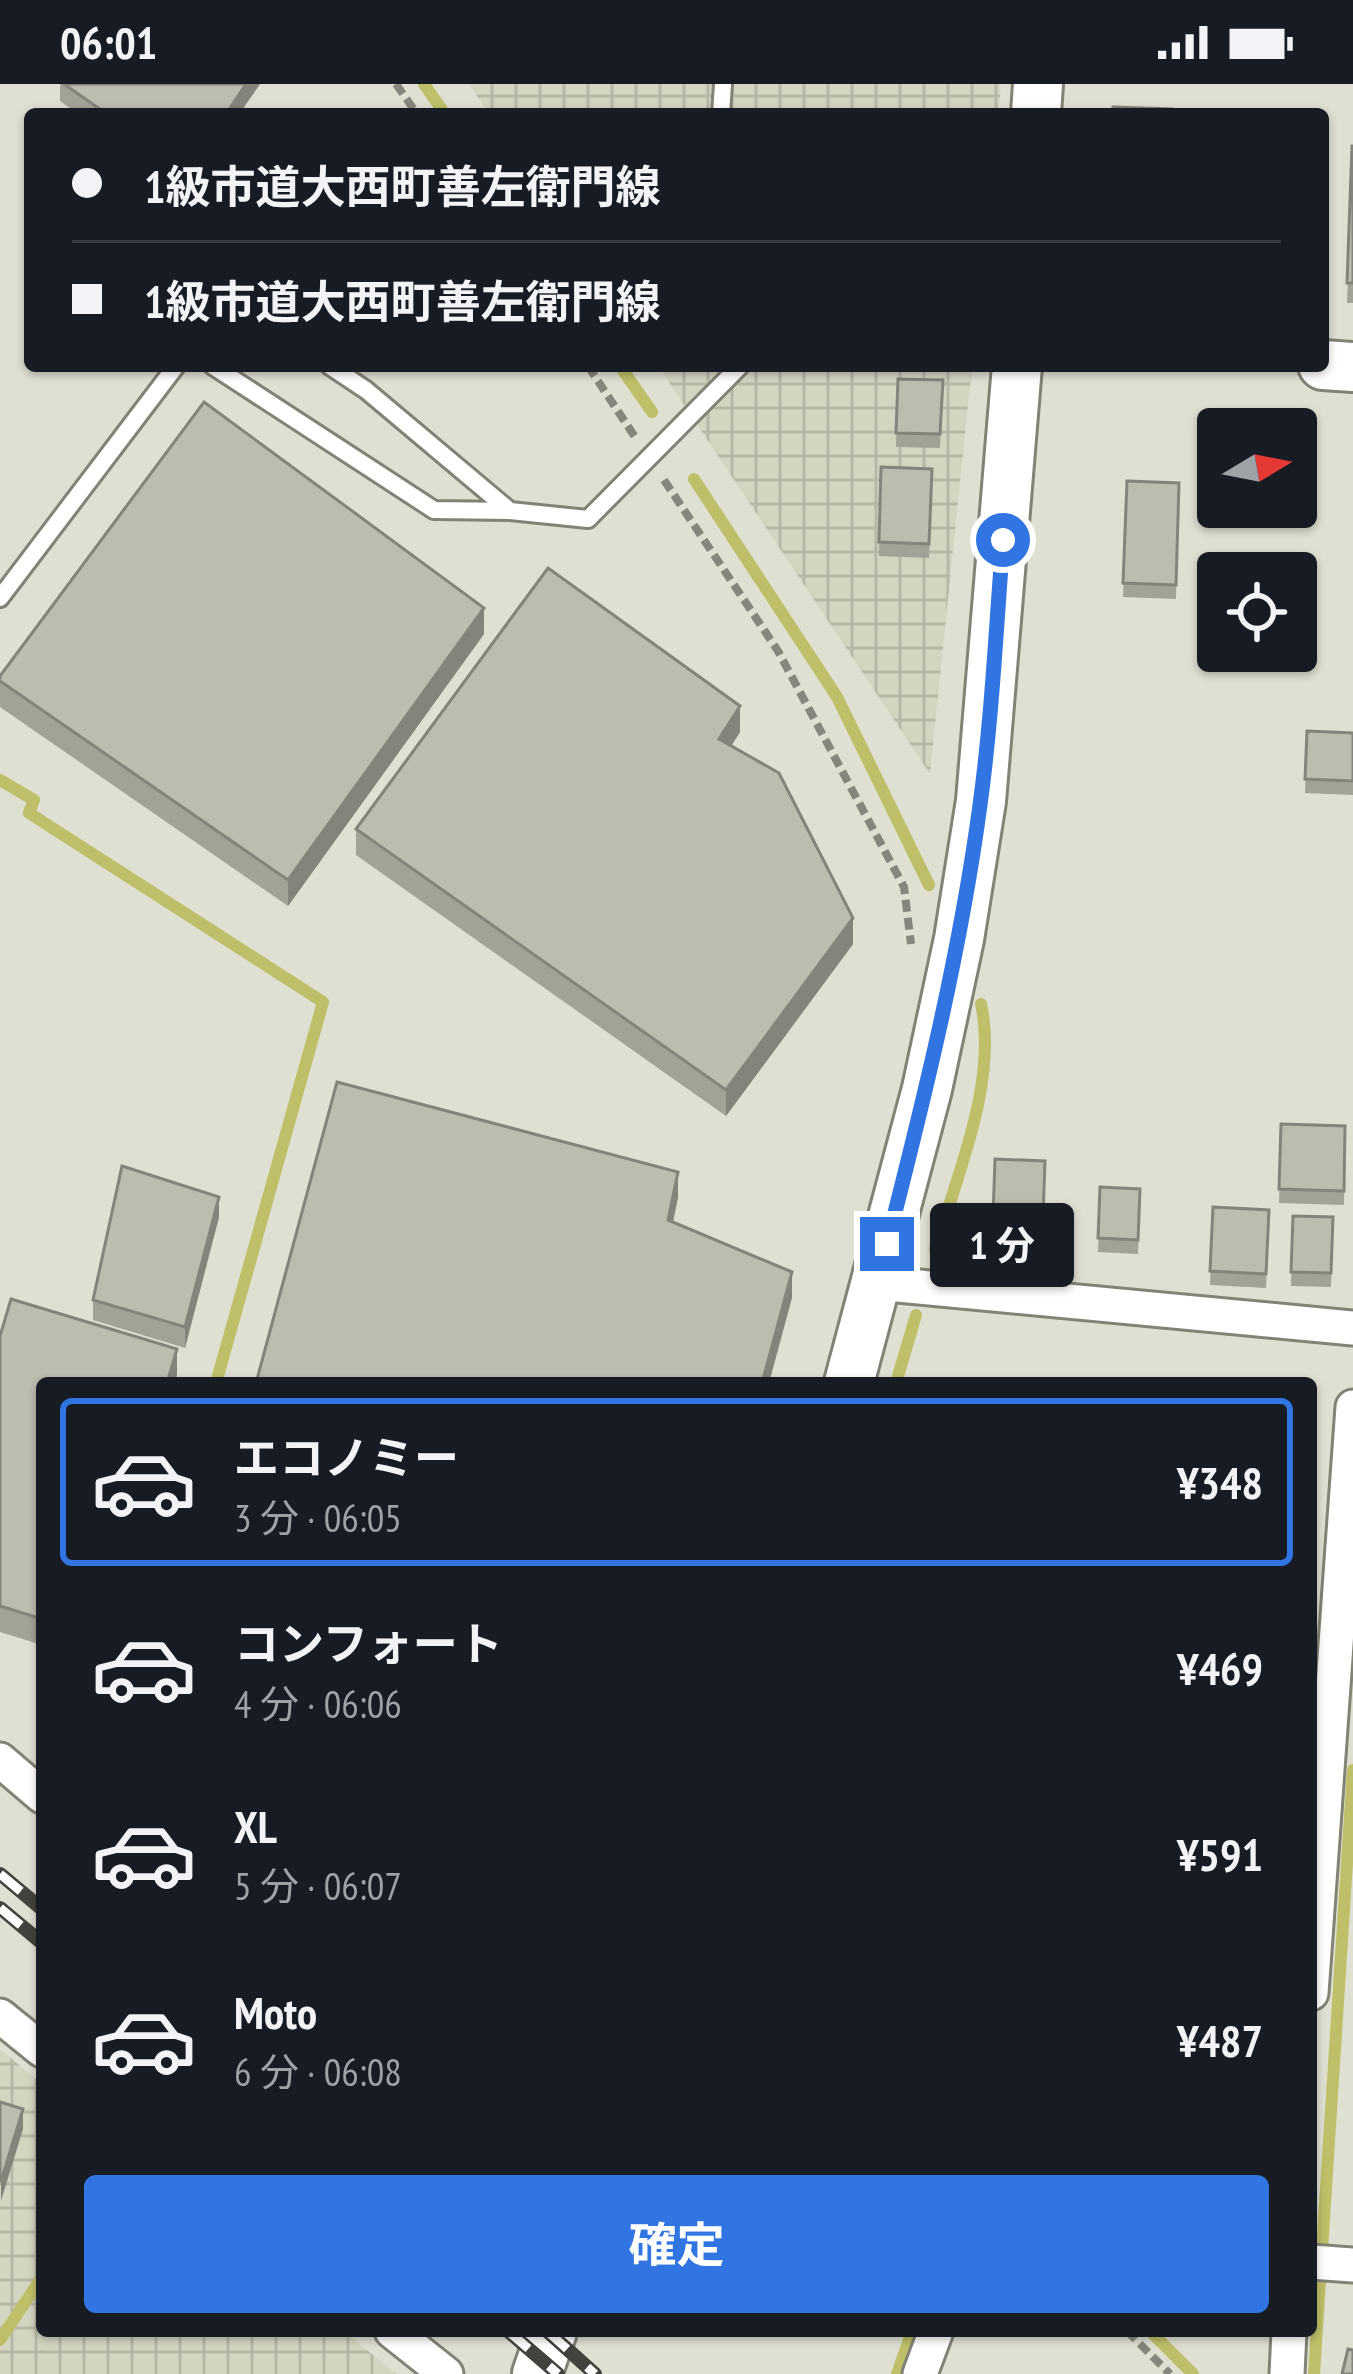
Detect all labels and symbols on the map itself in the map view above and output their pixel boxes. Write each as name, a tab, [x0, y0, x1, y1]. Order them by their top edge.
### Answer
north arrow	[1197, 408, 1317, 528]
route start	[976, 513, 1030, 567]
callout: 1 分	[929, 1202, 1073, 1286]
route end	[860, 1217, 914, 1271]

